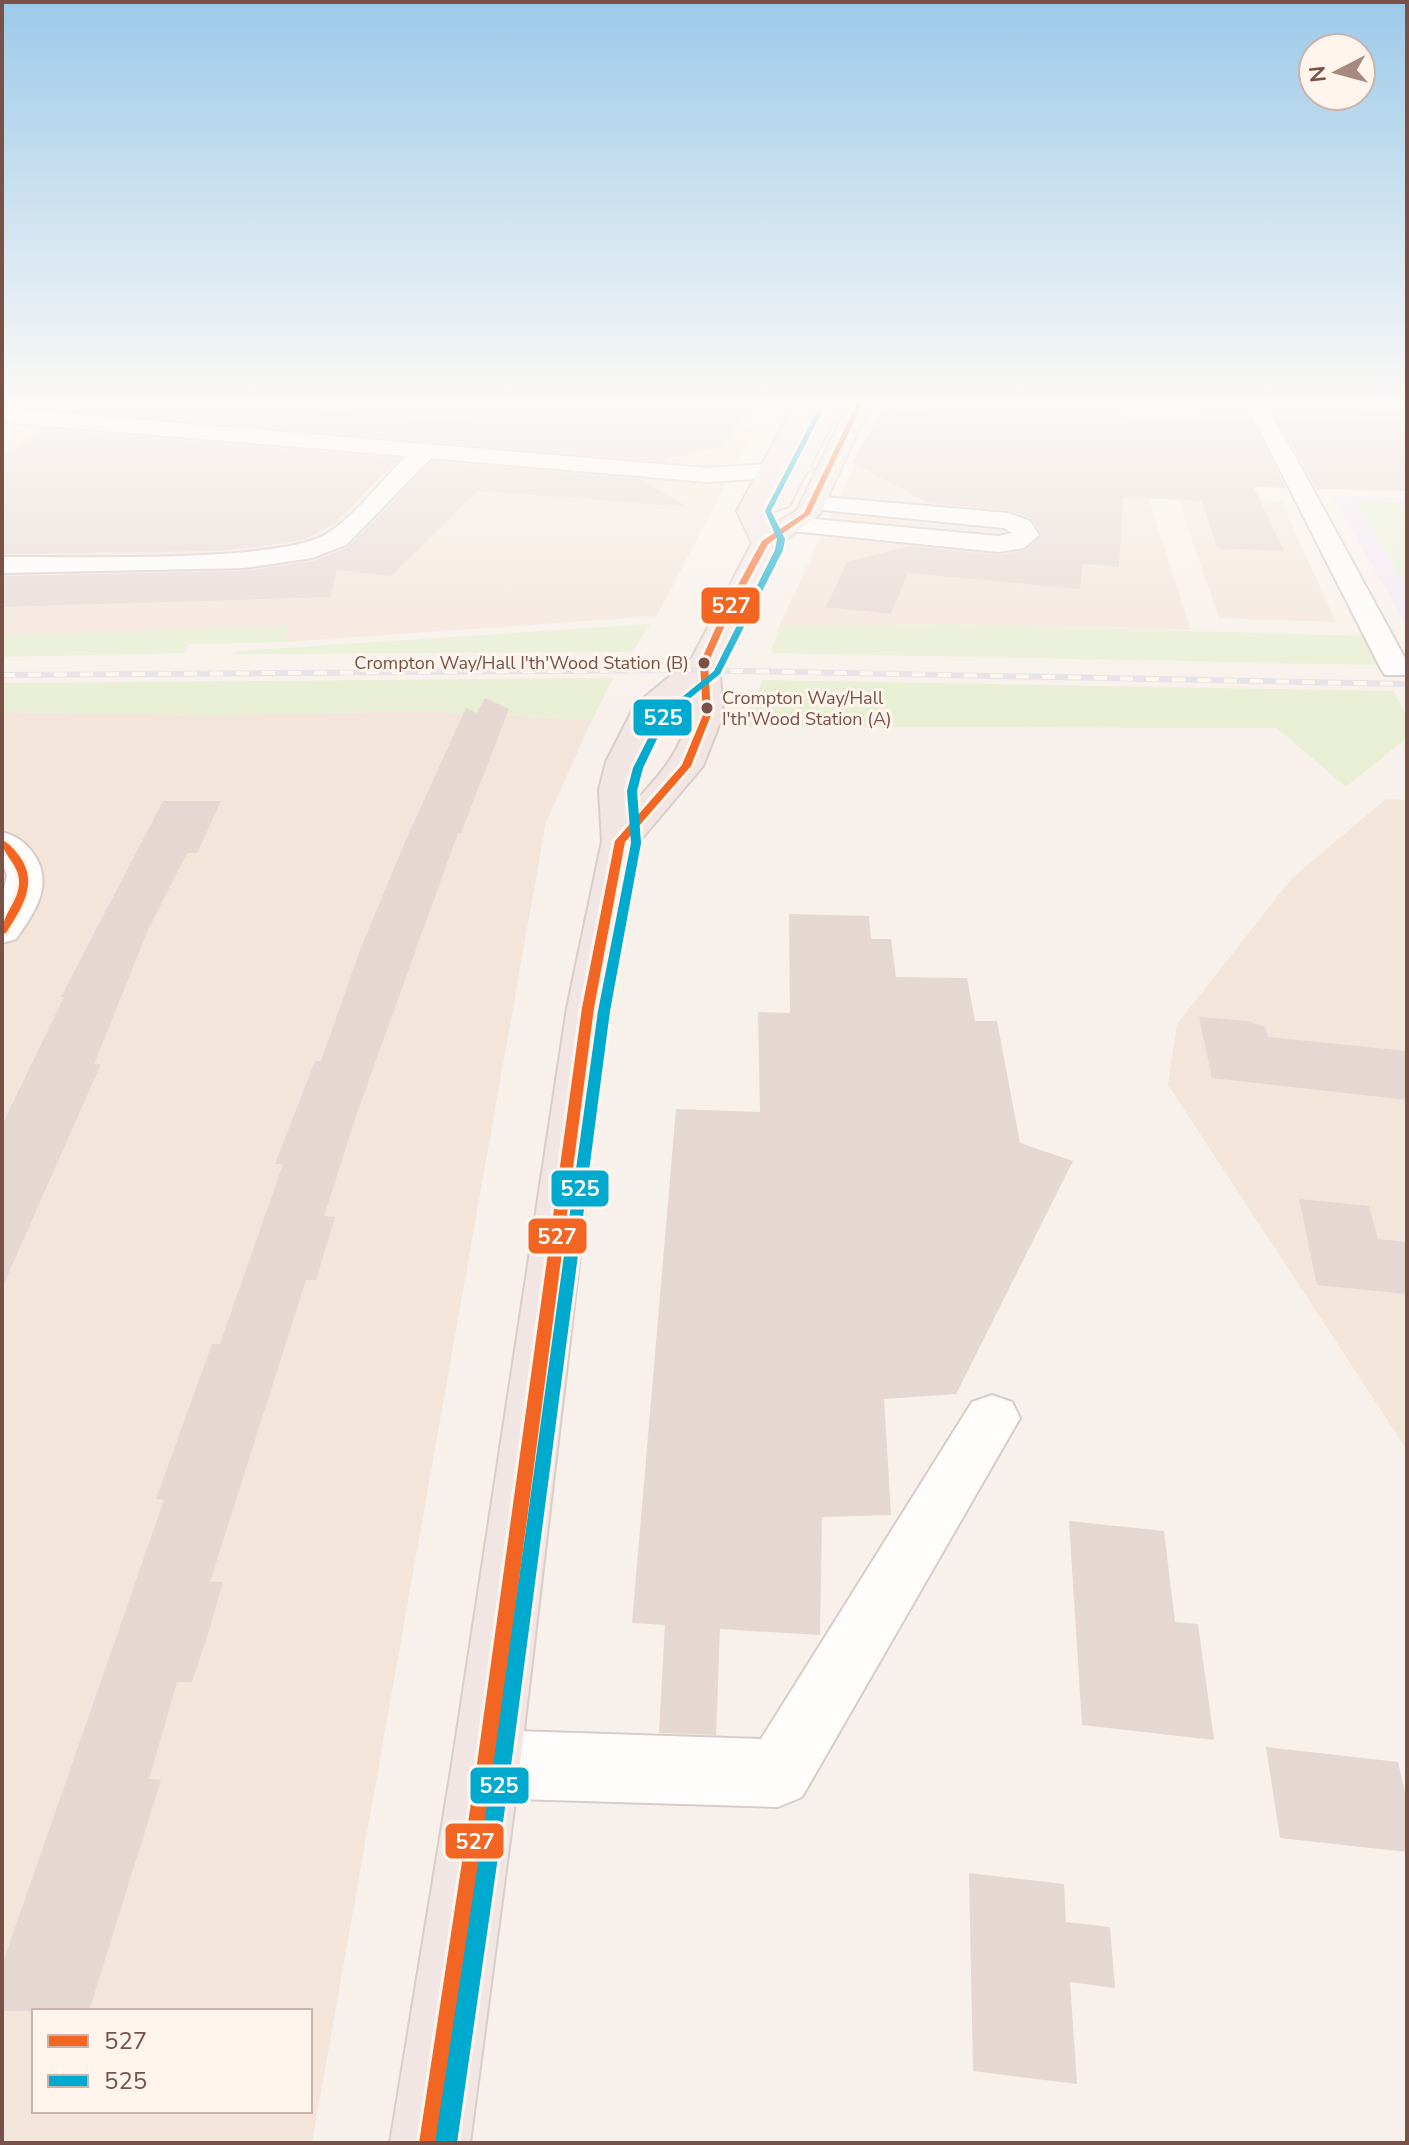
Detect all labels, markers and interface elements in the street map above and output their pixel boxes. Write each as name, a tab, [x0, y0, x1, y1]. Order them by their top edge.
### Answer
north arrow	[1297, 32, 1377, 112]
text: N	[1302, 64, 1334, 84]
line badge: 527	[700, 586, 761, 625]
text: 527	[711, 591, 751, 621]
place label: Crompton Way/Hall I'th'Wood Station (B)	[354, 651, 689, 675]
marker: Crompton Way/Hall I'th'Wood Station (B)	[696, 655, 712, 671]
place label: Crompton Way/Hall I'th'Wood Station (A)	[722, 686, 892, 731]
line badge: 525	[632, 698, 693, 737]
marker: Crompton Way/Hall I'th'Wood Station (A)	[699, 700, 715, 716]
text: 525	[643, 703, 683, 733]
line badge: 525	[550, 1169, 610, 1208]
text: 525	[560, 1174, 600, 1204]
line badge: 527	[527, 1217, 588, 1255]
text: 527	[537, 1222, 577, 1252]
line badge: 525	[469, 1766, 530, 1805]
text: 525	[479, 1771, 519, 1801]
line badge: 527	[444, 1822, 505, 1860]
text: 527	[455, 1827, 495, 1857]
legend	[32, 2009, 312, 2113]
text: 527	[104, 2025, 147, 2057]
text: 525	[104, 2065, 147, 2097]

